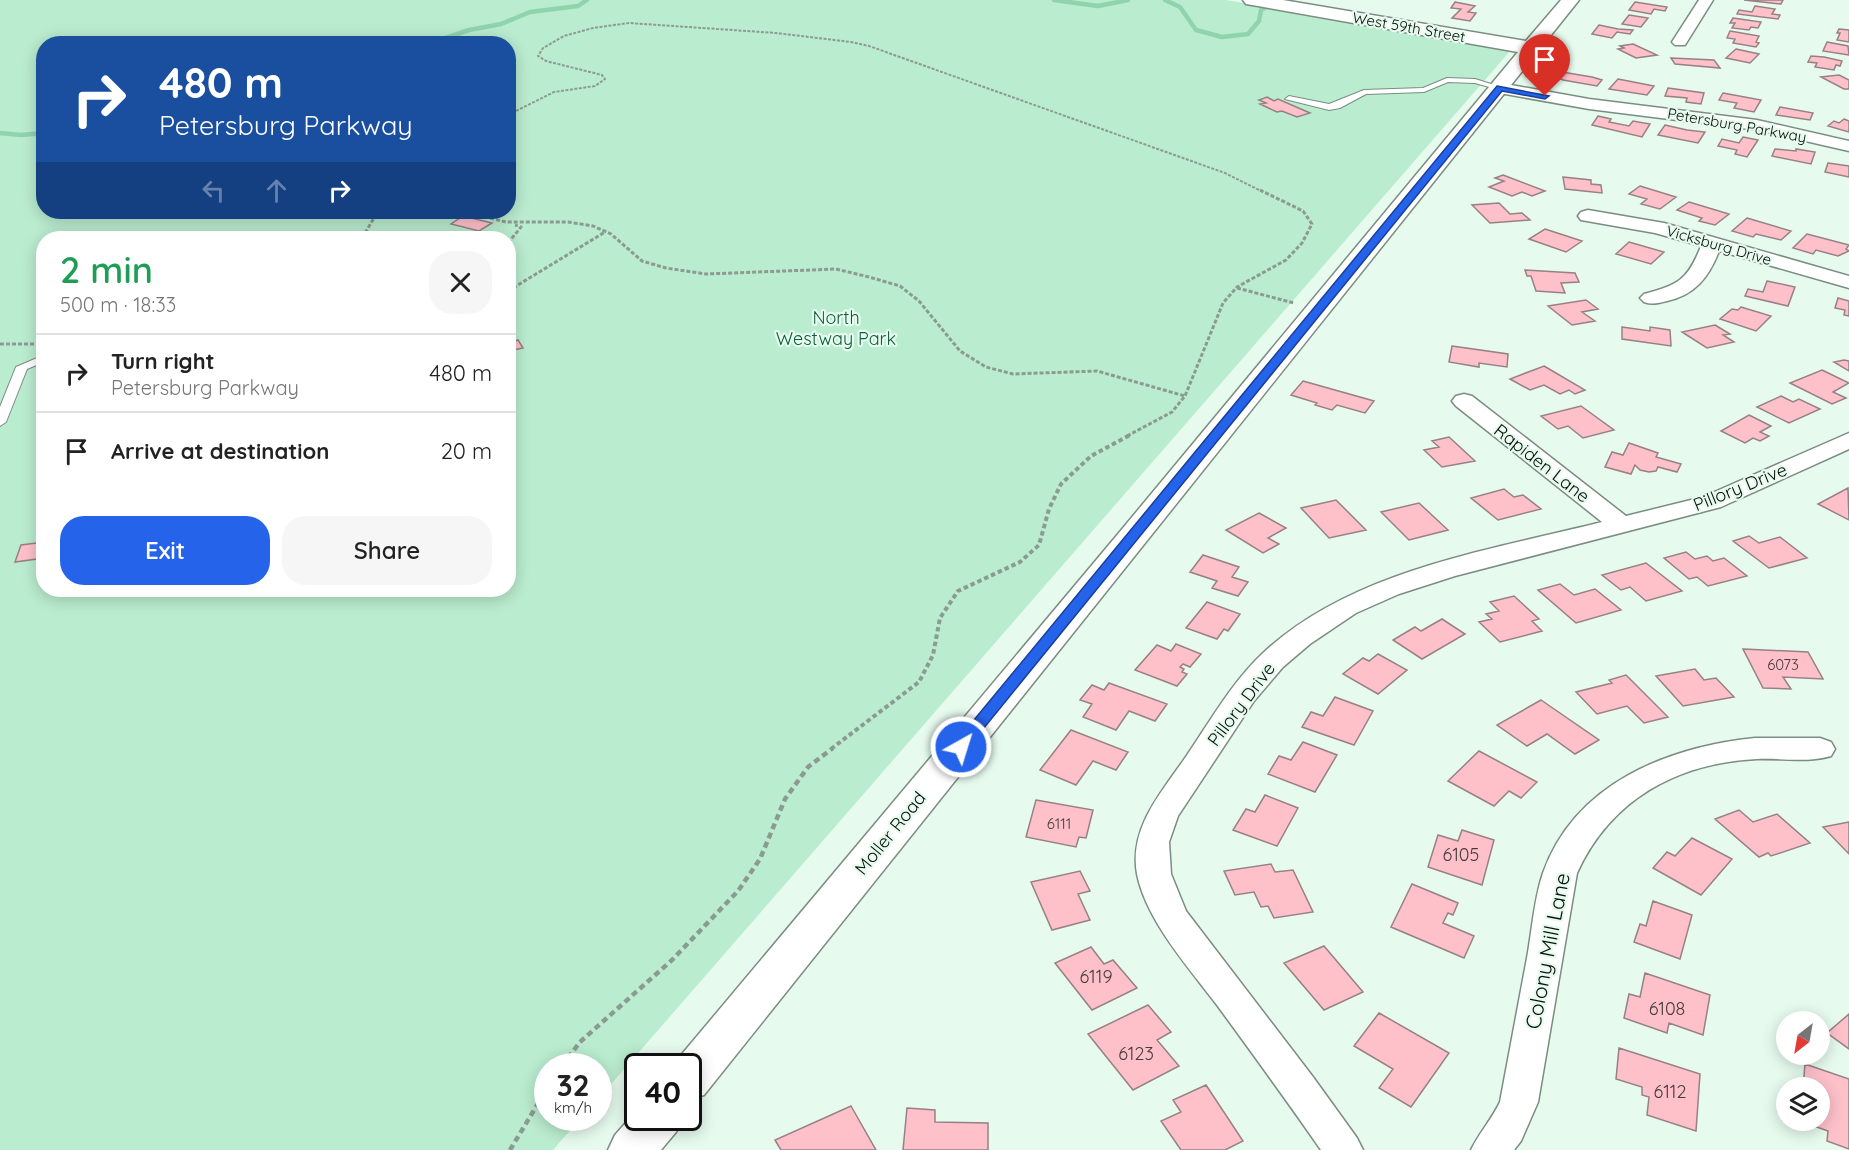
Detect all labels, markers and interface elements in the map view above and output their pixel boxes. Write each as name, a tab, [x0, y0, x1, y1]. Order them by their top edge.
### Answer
street label: West 59th Street	[1351, 8, 1467, 46]
pin	[1519, 34, 1570, 96]
icon: arrive	[1528, 43, 1561, 76]
text: 480 m	[159, 56, 283, 109]
icon: right	[60, 60, 138, 138]
street label: Petersburg Parkway	[1666, 103, 1808, 147]
text: Petersburg Parkway	[159, 108, 413, 142]
icon: left	[197, 174, 230, 207]
icon: ahead	[260, 174, 293, 207]
icon: right	[323, 174, 356, 207]
street label: Vicksburg Drive	[1664, 221, 1774, 269]
text: 2 min	[60, 247, 153, 292]
button: close	[429, 251, 492, 314]
text: 500 m · 18:33	[60, 292, 176, 317]
park label: North Westway Park	[776, 306, 896, 350]
text: Turn right	[111, 347, 215, 375]
icon: right	[60, 357, 93, 390]
text: 480 m	[429, 359, 492, 387]
text: Petersburg Parkway	[111, 375, 299, 400]
street label: Rapiden Lane	[1490, 418, 1594, 508]
icon: arrive	[60, 435, 93, 468]
text: Arrive at destination	[111, 437, 329, 465]
text: 20 m	[441, 437, 492, 465]
street label: Pillory Drive	[1690, 458, 1790, 516]
button: Exit	[60, 516, 270, 585]
button: Share	[282, 516, 492, 585]
house number: 6073	[1767, 655, 1799, 674]
street label: Pillory Drive	[1202, 658, 1280, 750]
position arrow	[929, 715, 993, 779]
street label: Moller Road	[849, 787, 931, 879]
house number: 6111	[1047, 814, 1071, 833]
house number: 6105	[1443, 843, 1479, 866]
street label: Colony Mill Lane	[1519, 871, 1575, 1031]
house number: 6119	[1080, 965, 1112, 988]
house number: 6108	[1649, 997, 1685, 1020]
north arrow	[1776, 1011, 1830, 1065]
map controls	[1776, 1011, 1830, 1131]
house number: 6123	[1118, 1042, 1154, 1065]
speed limit sign: 40	[624, 1053, 702, 1131]
text: 32	[556, 1066, 590, 1104]
button: layers	[1776, 1077, 1830, 1131]
house number: 6112	[1654, 1080, 1686, 1103]
text: km/h	[554, 1098, 592, 1117]

